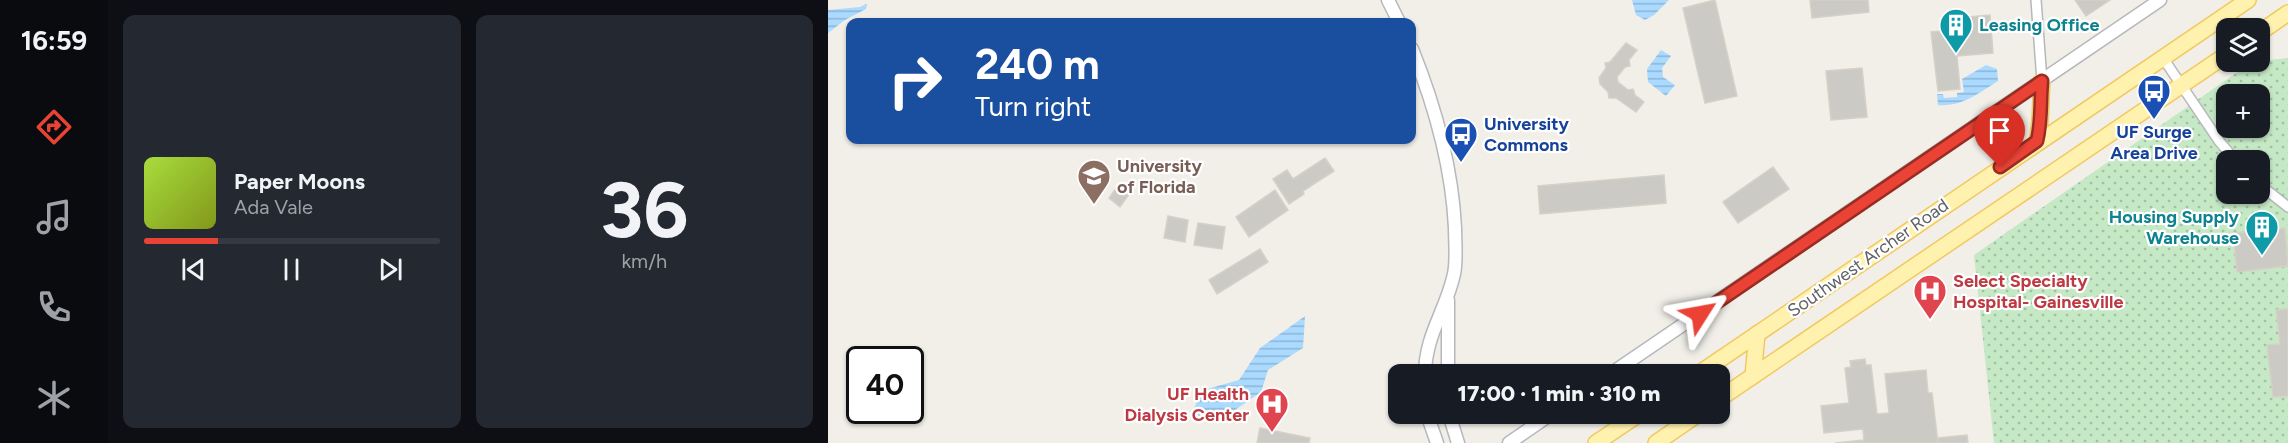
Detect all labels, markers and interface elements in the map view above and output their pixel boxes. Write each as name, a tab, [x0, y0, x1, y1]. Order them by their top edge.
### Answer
building icon: Leasing Office	[1938, 7, 1974, 54]
place label: Leasing Office	[1979, 14, 2100, 36]
map controls	[2216, 18, 2270, 204]
button: layers	[2216, 18, 2270, 72]
text: 16:59	[21, 24, 87, 57]
text: 240 m	[975, 39, 1100, 90]
icon: right	[876, 42, 954, 120]
bus stop icon: UF Surge Area Drive	[2136, 73, 2172, 120]
button: +	[2216, 84, 2270, 138]
text: Turn right	[975, 90, 1091, 123]
pin	[1974, 105, 2025, 167]
icon: directions	[33, 106, 75, 148]
place label: University Commons	[1484, 113, 1569, 156]
icon: arrive	[1983, 114, 2016, 147]
bus stop icon: University Commons	[1443, 116, 1479, 163]
place label: UF Surge Area Drive	[2110, 121, 2198, 164]
button: −	[2216, 150, 2270, 204]
place label: University of Florida	[1117, 155, 1202, 198]
school or university icon: University of Florida	[1076, 158, 1112, 205]
text: 36	[600, 163, 689, 257]
text: Paper Moons	[234, 168, 365, 195]
street label: Southwest Archer Road	[1783, 194, 1953, 322]
text: Ada Vale	[234, 195, 313, 219]
icon: music	[33, 196, 75, 238]
place label: Housing Supply Warehouse	[2109, 206, 2240, 249]
building icon: Housing Supply Warehouse	[2244, 209, 2280, 256]
text: km/h	[621, 249, 667, 273]
icon: previous	[177, 253, 210, 286]
icon: pause	[275, 253, 308, 286]
icon: next	[374, 253, 407, 286]
place label: Select Specialty Hospital- Gainesville	[1953, 270, 2123, 313]
hospital icon: Select Specialty Hospital- Gainesville	[1912, 273, 1948, 320]
position arrow	[1668, 282, 1732, 346]
icon: phone	[33, 286, 75, 328]
speed limit sign: 40	[846, 346, 924, 424]
icon: climate	[33, 377, 75, 419]
text: 17:00 · 1 min · 310 m	[1458, 380, 1660, 407]
place label: UF Health Dialysis Center	[1124, 383, 1249, 426]
hospital icon: UF Health Dialysis Center	[1254, 386, 1290, 433]

